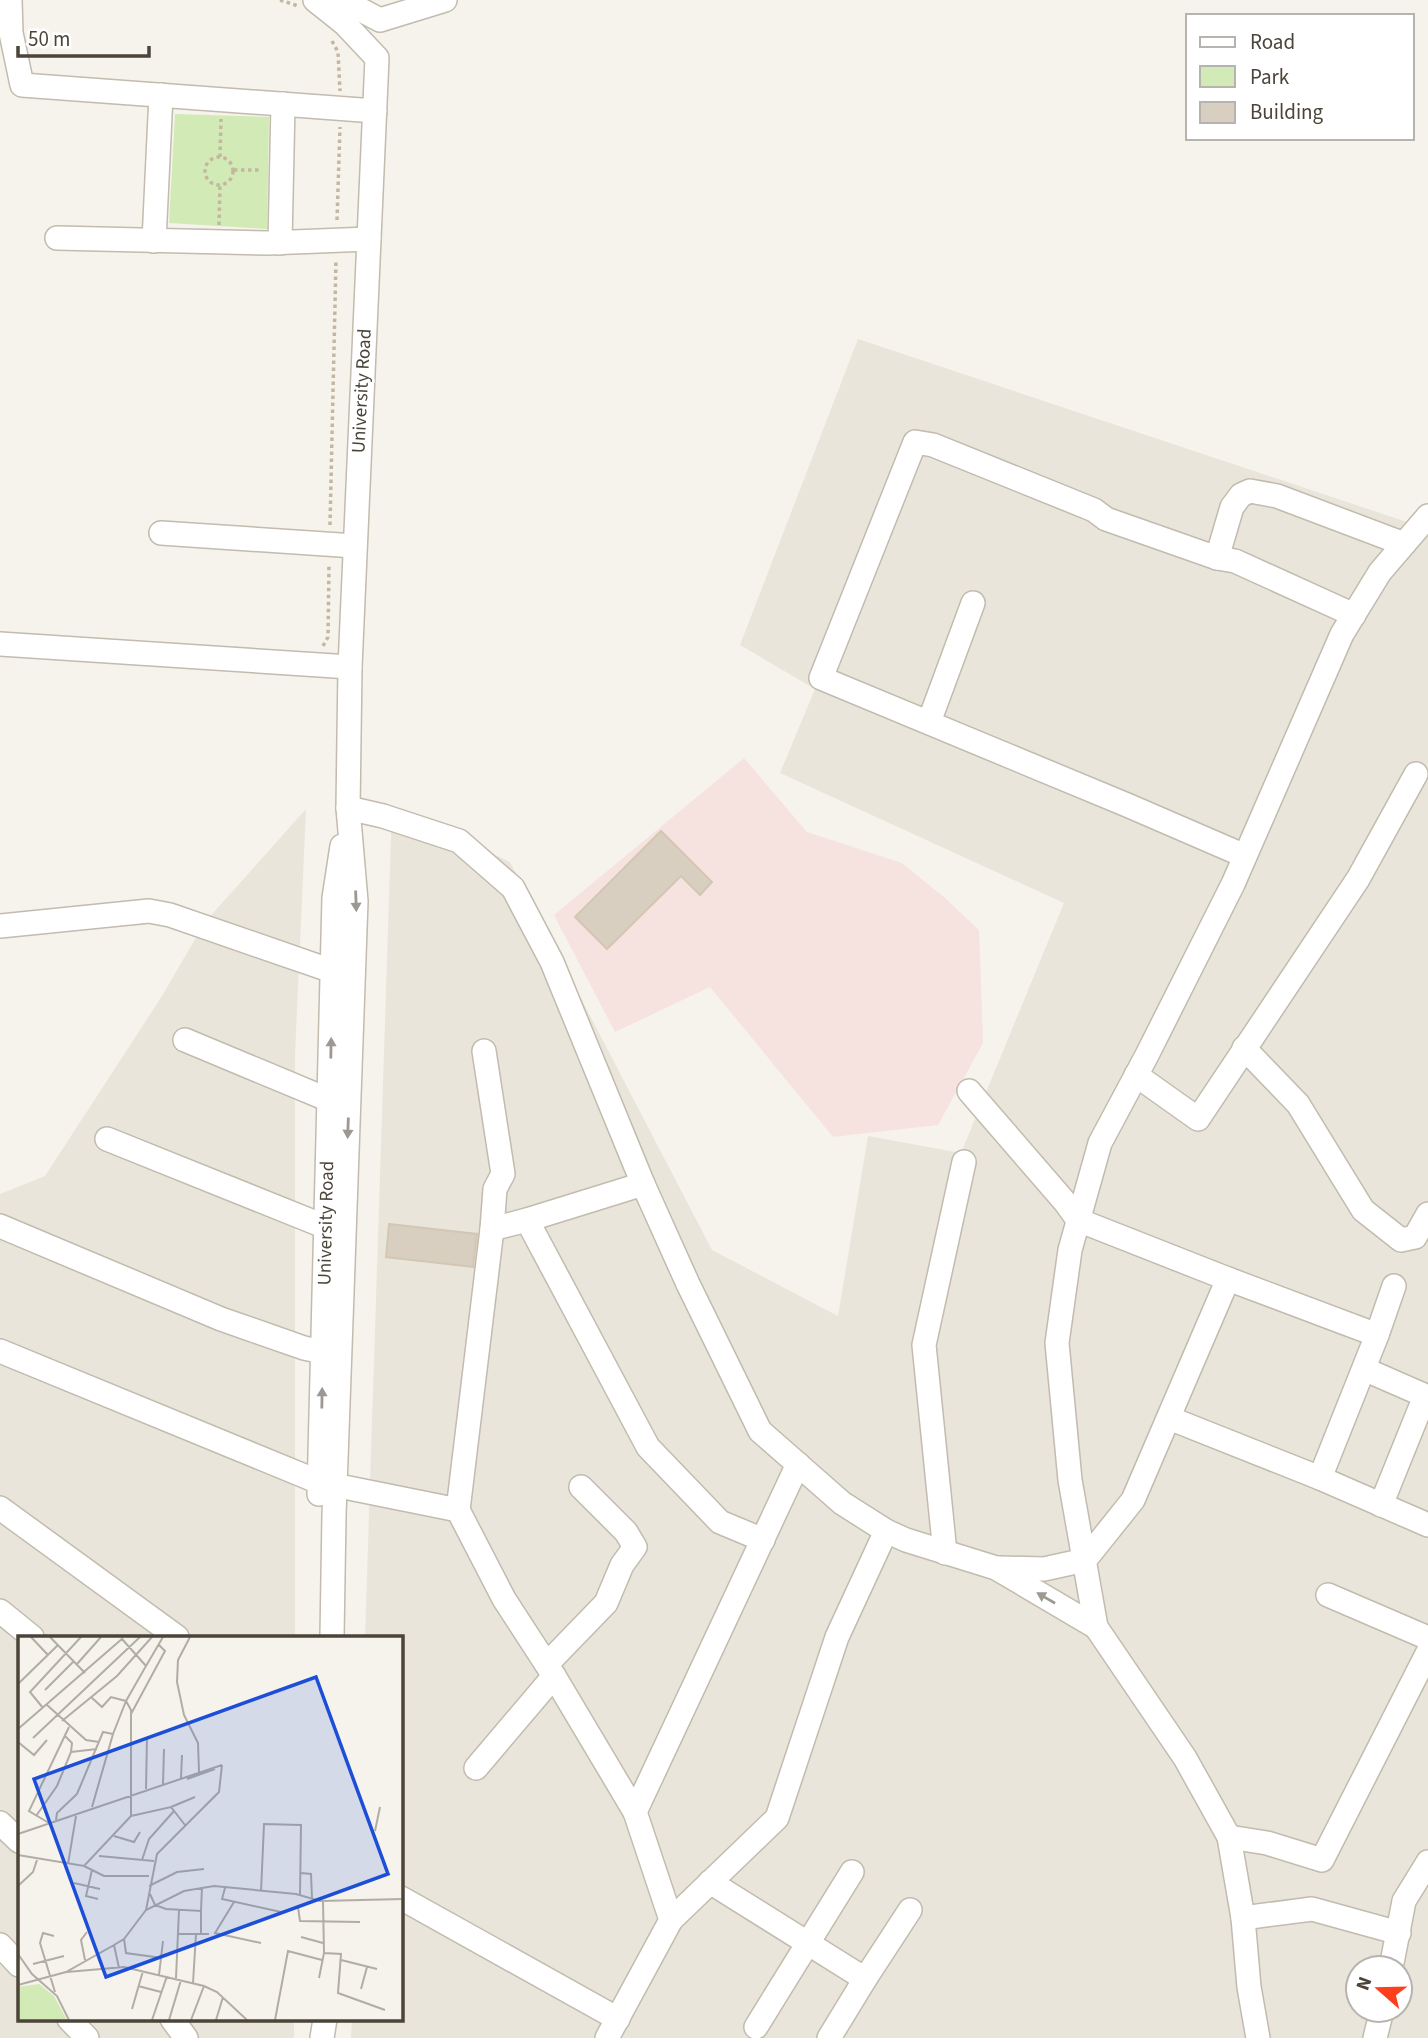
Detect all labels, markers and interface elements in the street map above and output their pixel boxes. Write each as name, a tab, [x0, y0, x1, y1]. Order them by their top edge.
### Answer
scale bar	[18, 14, 149, 58]
legend	[1186, 14, 1414, 140]
text: 50 m	[28, 24, 70, 54]
text: Road	[1250, 27, 1295, 57]
text: Park	[1250, 62, 1290, 92]
text: Building	[1250, 97, 1324, 127]
street label: University Road	[345, 328, 379, 454]
one-way arrow	[350, 890, 361, 912]
one-way arrow	[325, 1036, 336, 1058]
one-way arrow	[343, 1117, 354, 1139]
street label: University Road	[311, 1160, 341, 1286]
one-way arrow	[316, 1386, 327, 1408]
one-way arrow	[1036, 1592, 1055, 1604]
inset map	[18, 1636, 402, 2021]
north arrow	[1344, 1954, 1414, 2024]
text: N	[1350, 1973, 1379, 1994]

